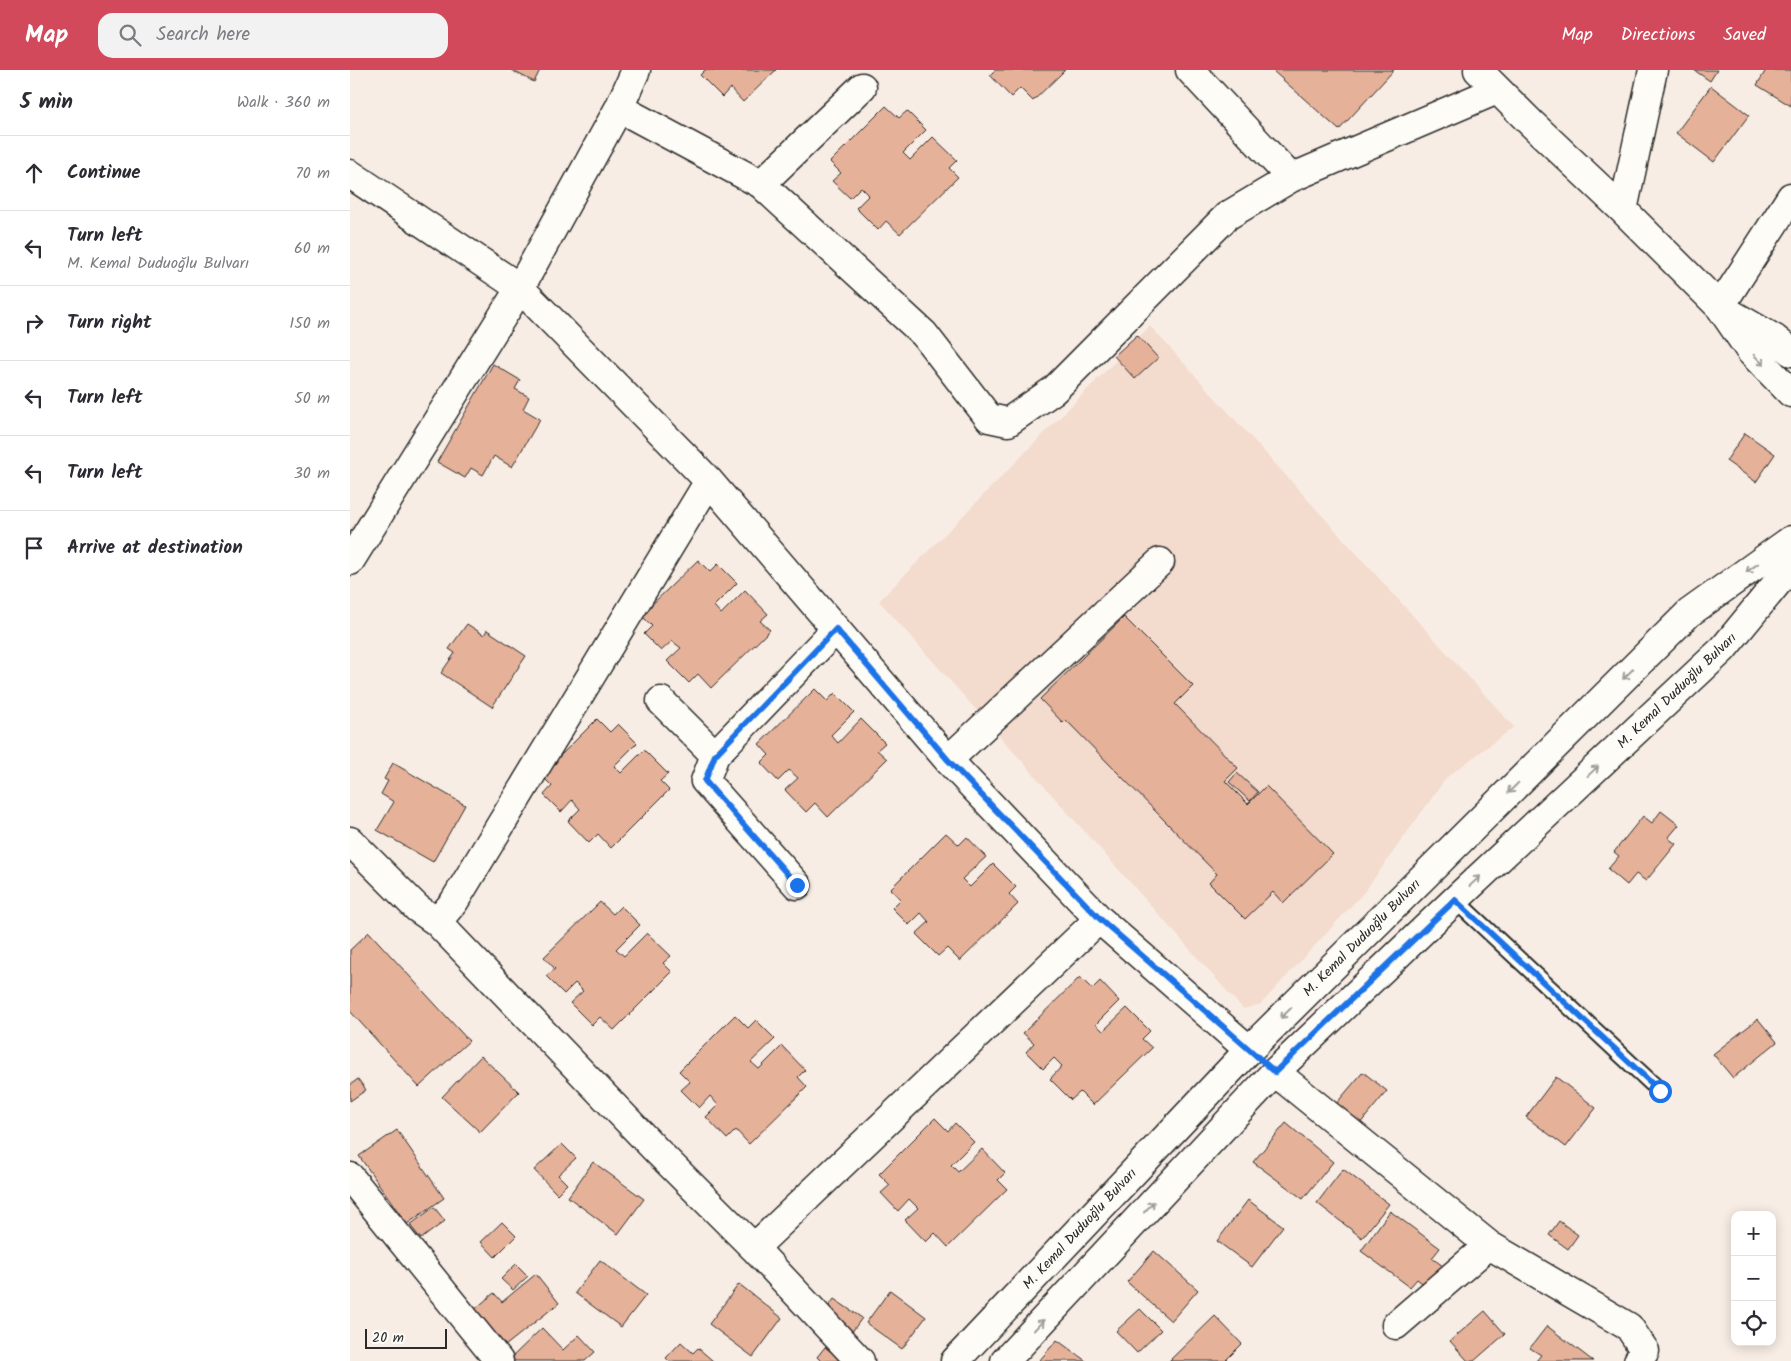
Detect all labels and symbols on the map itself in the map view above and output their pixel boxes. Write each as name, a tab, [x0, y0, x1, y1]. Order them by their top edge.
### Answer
one-way arrow	[1753, 354, 1765, 367]
one-way arrow	[1745, 563, 1759, 573]
street label: M. Kemal Duduoğlu Bulvarı	[1612, 627, 1742, 754]
one-way arrow	[1622, 668, 1635, 680]
one-way arrow	[1587, 765, 1600, 777]
one-way arrow	[1507, 782, 1519, 794]
route end	[786, 874, 809, 897]
street label: M. Kemal Duduoğlu Bulvarı	[1298, 874, 1426, 1002]
one-way arrow	[1468, 876, 1481, 887]
one-way arrow	[1279, 1007, 1292, 1019]
route start	[1649, 1080, 1672, 1103]
street label: M. Kemal Duduoğlu Bulvarı	[1018, 1163, 1143, 1295]
one-way arrow	[1144, 1200, 1155, 1213]
one-way arrow	[1033, 1319, 1045, 1332]
scale bar	[365, 1326, 448, 1349]

